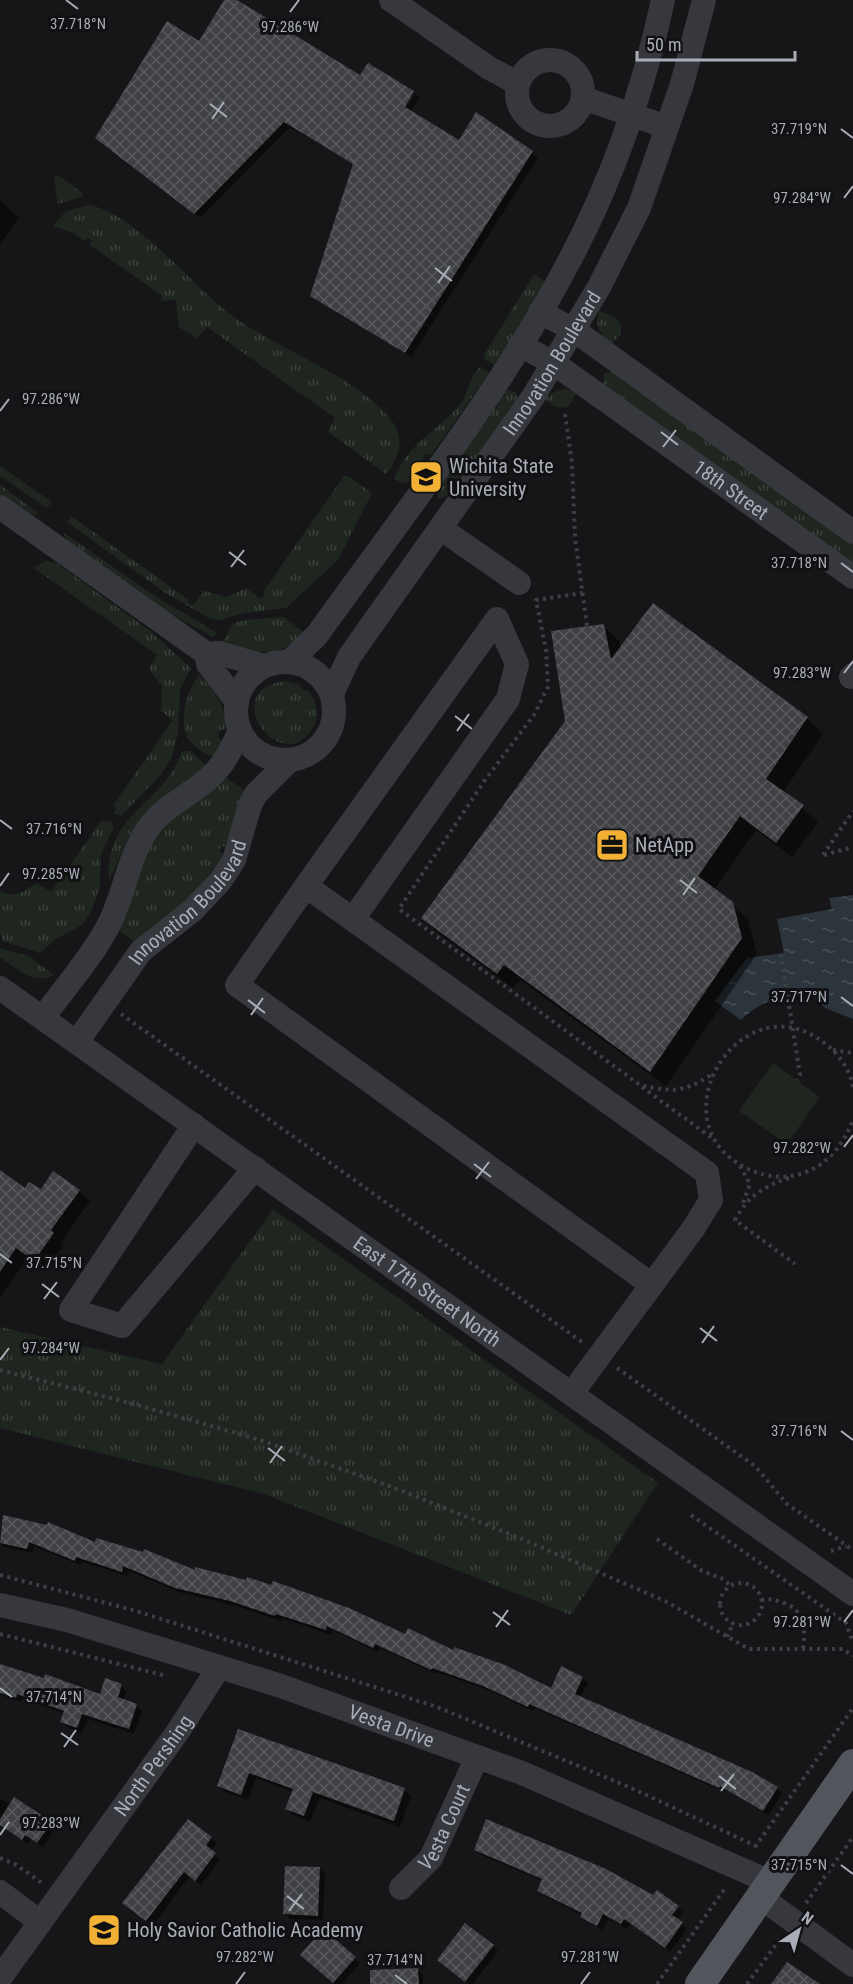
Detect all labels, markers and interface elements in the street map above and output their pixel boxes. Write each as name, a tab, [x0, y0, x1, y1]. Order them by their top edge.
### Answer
text: 37.718°N	[50, 15, 106, 33]
text: 97.286°W	[261, 18, 320, 36]
scale bar	[637, 24, 794, 62]
text: 50 m	[646, 34, 681, 55]
text: 37.719°N	[771, 120, 827, 138]
text: 97.284°W	[773, 189, 832, 207]
street label: Innovation Boulevard	[498, 287, 606, 440]
text: 97.286°W	[22, 390, 81, 408]
place label: Wichita State University	[449, 454, 554, 501]
street label: 18th Street	[689, 455, 773, 525]
school or university icon: Wichita State University	[408, 459, 444, 495]
text: 37.718°N	[771, 554, 827, 572]
text: 97.283°W	[773, 664, 832, 682]
text: 37.716°N	[26, 820, 82, 838]
office icon: NetApp	[594, 827, 630, 863]
place label: NetApp	[635, 833, 694, 857]
street label: Innovation Boulevard	[123, 837, 251, 969]
text: 97.285°W	[22, 865, 81, 883]
text: 37.717°N	[771, 988, 827, 1006]
text: 97.282°W	[773, 1139, 832, 1157]
street label: East 17th Street North	[349, 1231, 506, 1352]
text: 37.715°N	[26, 1254, 82, 1272]
text: 97.284°W	[22, 1339, 81, 1357]
text: 37.716°N	[771, 1422, 827, 1440]
text: 97.281°W	[773, 1613, 832, 1631]
text: 37.714°N	[26, 1688, 82, 1706]
street label: Vesta Drive	[345, 1699, 437, 1752]
street label: North Pershing	[109, 1711, 197, 1821]
street label: Vesta Court	[413, 1780, 475, 1876]
text: 97.283°W	[22, 1814, 81, 1832]
text: 37.715°N	[771, 1856, 827, 1874]
north arrow	[769, 1900, 829, 1960]
text: N	[798, 1908, 817, 1929]
school or university icon: Holy Savior Catholic Academy	[86, 1912, 122, 1948]
place label: Holy Savior Catholic Academy	[127, 1918, 363, 1942]
text: 97.282°W	[216, 1948, 275, 1966]
text: 97.281°W	[561, 1948, 620, 1966]
text: 37.714°N	[367, 1951, 423, 1969]

